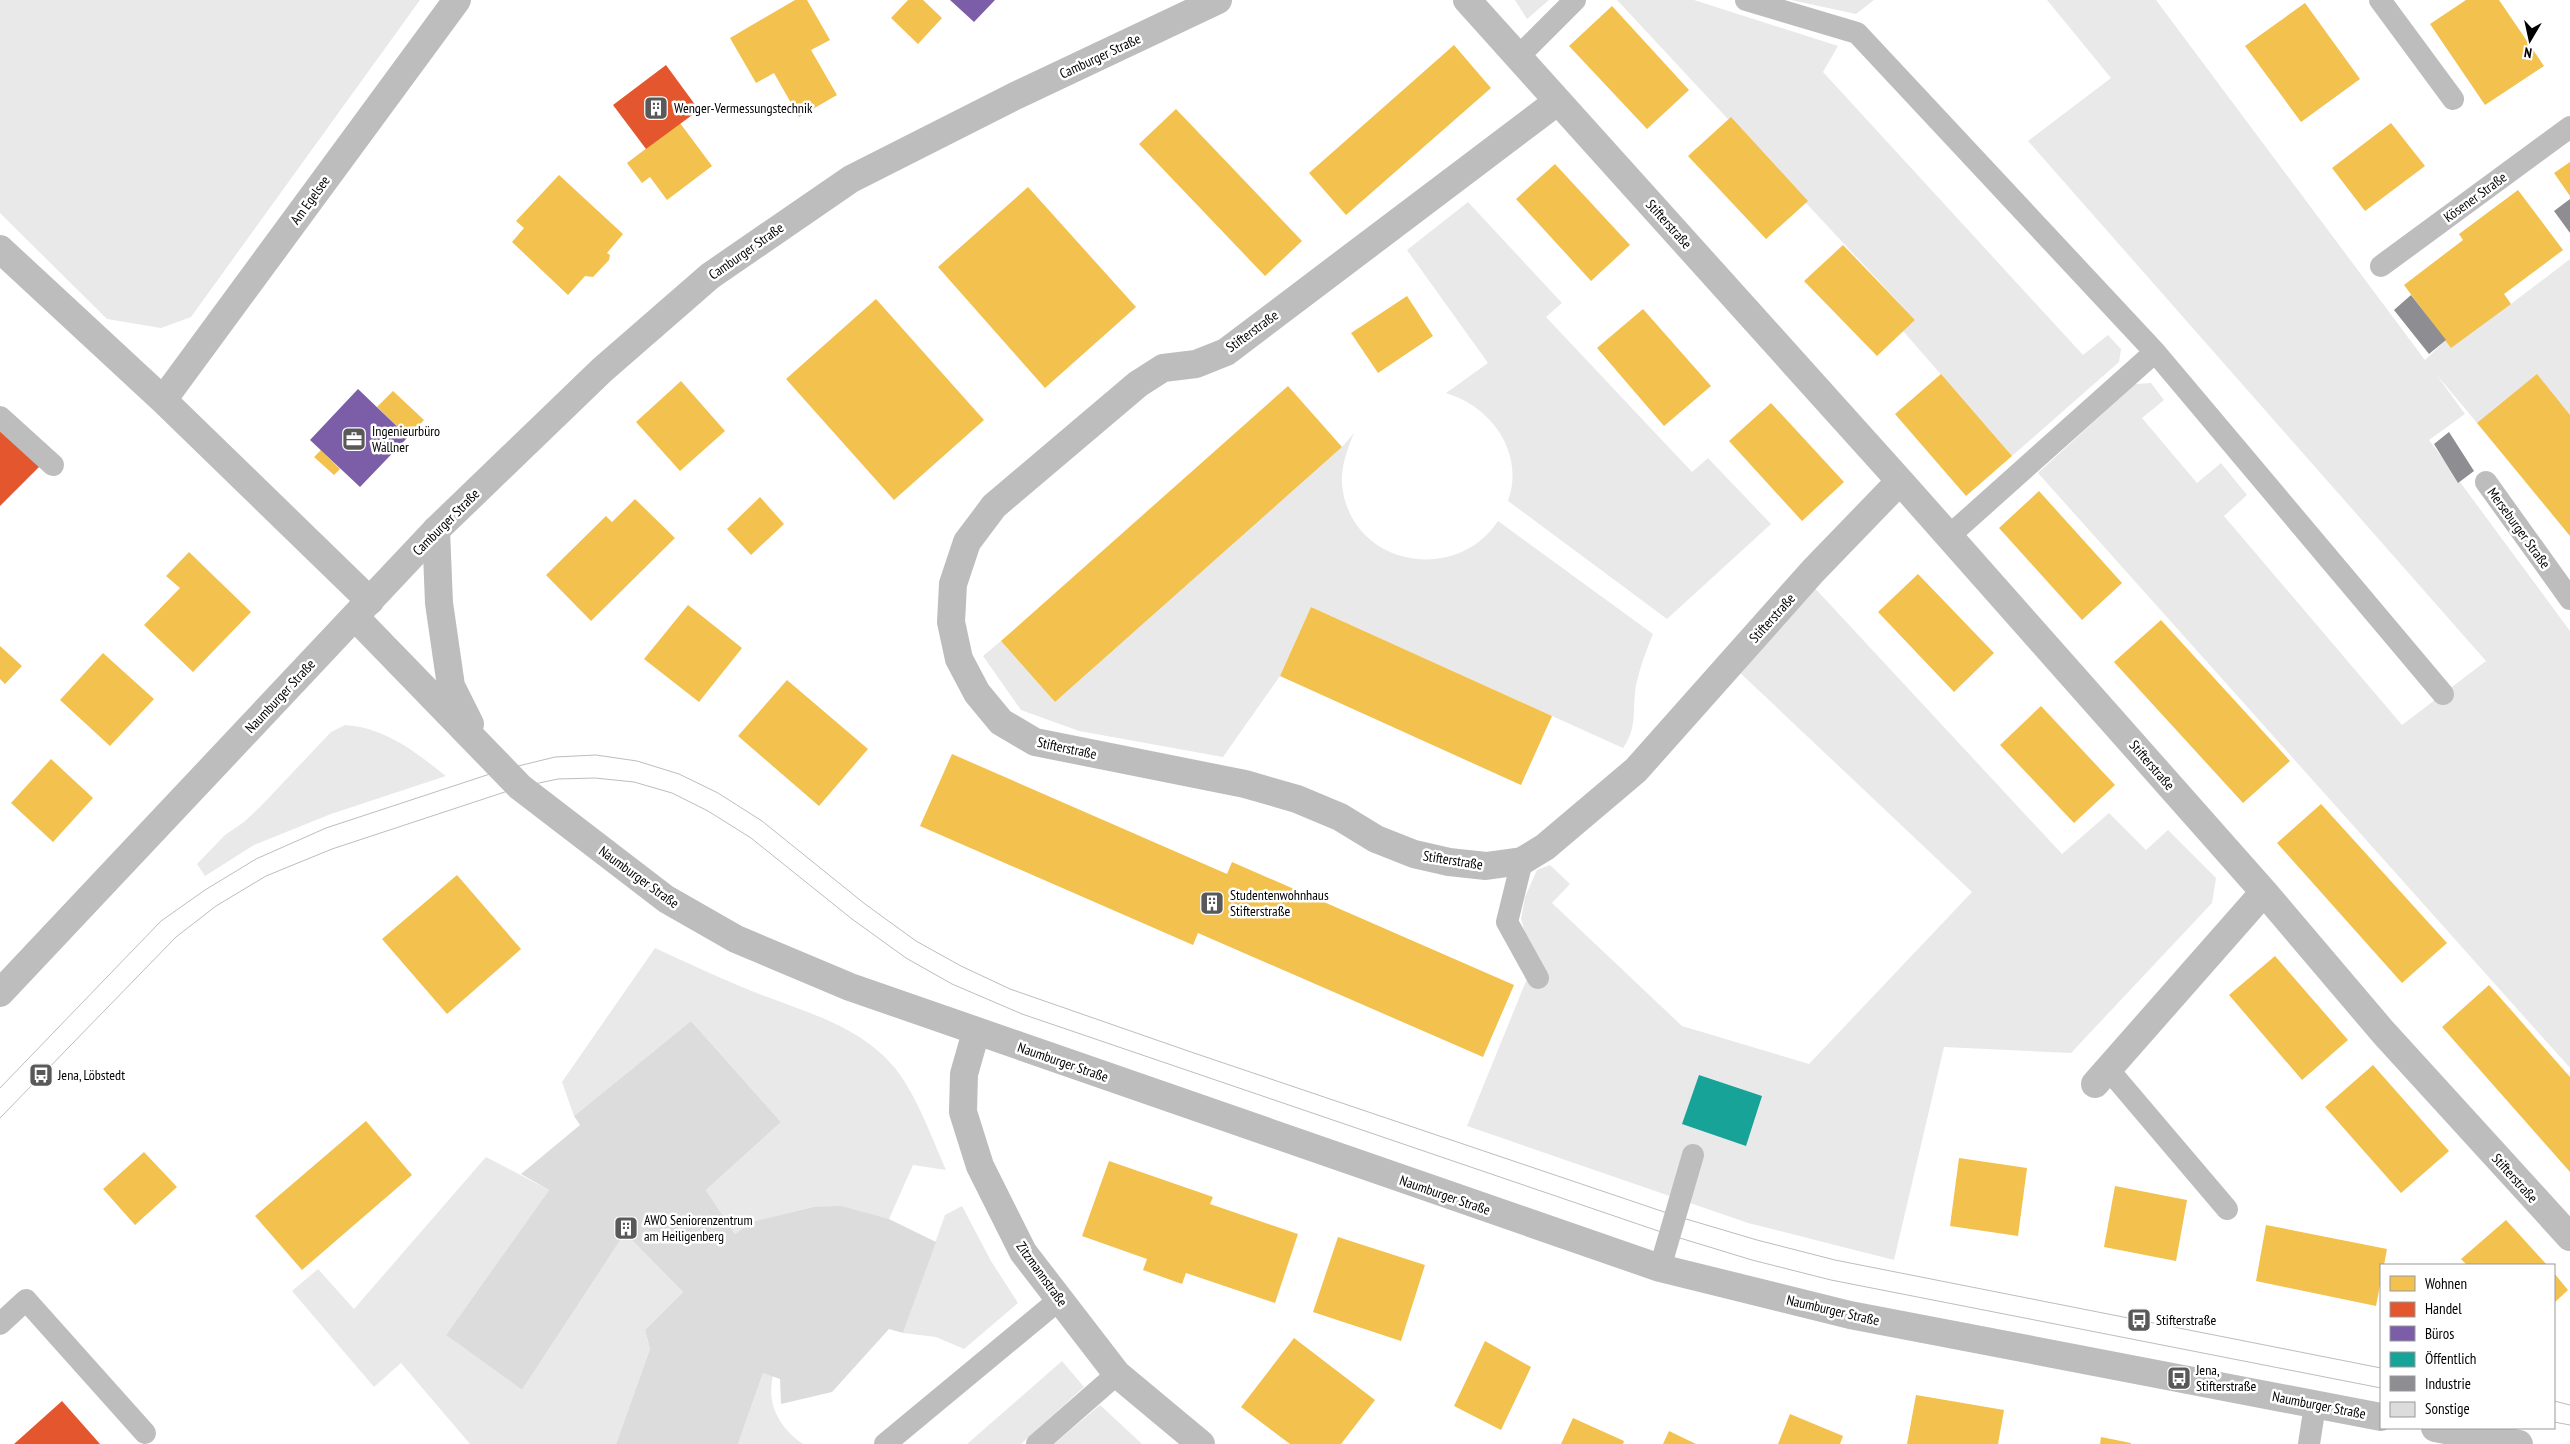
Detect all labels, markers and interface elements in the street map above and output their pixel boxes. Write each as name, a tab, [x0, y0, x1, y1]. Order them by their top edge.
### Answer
north arrow	[2505, 15, 2555, 65]
street label: Camburger Straße	[1057, 29, 1144, 83]
text: N	[2523, 43, 2533, 62]
building icon: Wenger-Vermessungstechnik	[643, 95, 669, 121]
place label: Wenger-Vermessungstechnik	[674, 99, 813, 117]
street label: Kösener Straße	[2440, 168, 2510, 226]
street label: Am Egelsee	[286, 172, 334, 228]
street label: Stifterstraße	[1642, 196, 1696, 253]
street label: Camburger Straße	[705, 218, 787, 283]
street label: Stifterstraße	[1222, 306, 1282, 356]
place label: Ingenieurbüro Wallner	[372, 422, 440, 456]
office icon: Ingenieurbüro Wallner	[341, 426, 367, 452]
street label: Merseburger Straße	[2484, 484, 2554, 572]
street label: Camburger Straße	[409, 485, 483, 559]
street label: Stifterstraße	[1745, 589, 1799, 646]
street label: Naumburger Straße	[241, 655, 319, 737]
street label: Stifterstraße	[1036, 733, 1099, 763]
street label: Stifterstraße	[2125, 736, 2179, 794]
street label: Naumburger Straße	[595, 842, 683, 912]
street label: Stifterstraße	[1422, 846, 1484, 874]
place label: Studentenwohnhaus Stifterstraße	[1230, 886, 1329, 920]
building icon: Studentenwohnhaus Stifterstraße	[1199, 890, 1225, 916]
street label: Naumburger Straße	[1015, 1038, 1111, 1086]
bus stop icon: Jena, Löbstedt	[28, 1062, 54, 1088]
place label: Jena, Löbstedt	[57, 1066, 125, 1084]
street label: Stifterstraße	[2488, 1150, 2542, 1207]
street label: Naumburger Straße	[1397, 1171, 1493, 1219]
place label: AWO Seniorenzentrum am Heiligenberg	[644, 1211, 753, 1245]
building icon: AWO Seniorenzentrum am Heiligenberg	[613, 1215, 639, 1241]
street label: Zitzmannstraße	[1012, 1238, 1072, 1310]
legend	[2380, 1264, 2555, 1429]
text: Wohnen	[2425, 1274, 2467, 1293]
street label: Naumburger Straße	[1785, 1291, 1881, 1329]
text: Handel	[2425, 1299, 2462, 1318]
bus stop icon: Stifterstraße	[2126, 1307, 2152, 1333]
place label: Stifterstraße	[2156, 1311, 2217, 1329]
text: Büros	[2425, 1324, 2454, 1343]
text: Öffentlich	[2425, 1349, 2476, 1368]
place label: Jena, Stifterstraße	[2195, 1361, 2257, 1395]
bus stop icon: Jena, Stifterstraße	[2166, 1365, 2192, 1391]
text: Industrie	[2425, 1374, 2471, 1393]
street label: Naumburger Straße	[2271, 1387, 2367, 1423]
text: Sonstige	[2425, 1399, 2470, 1418]

